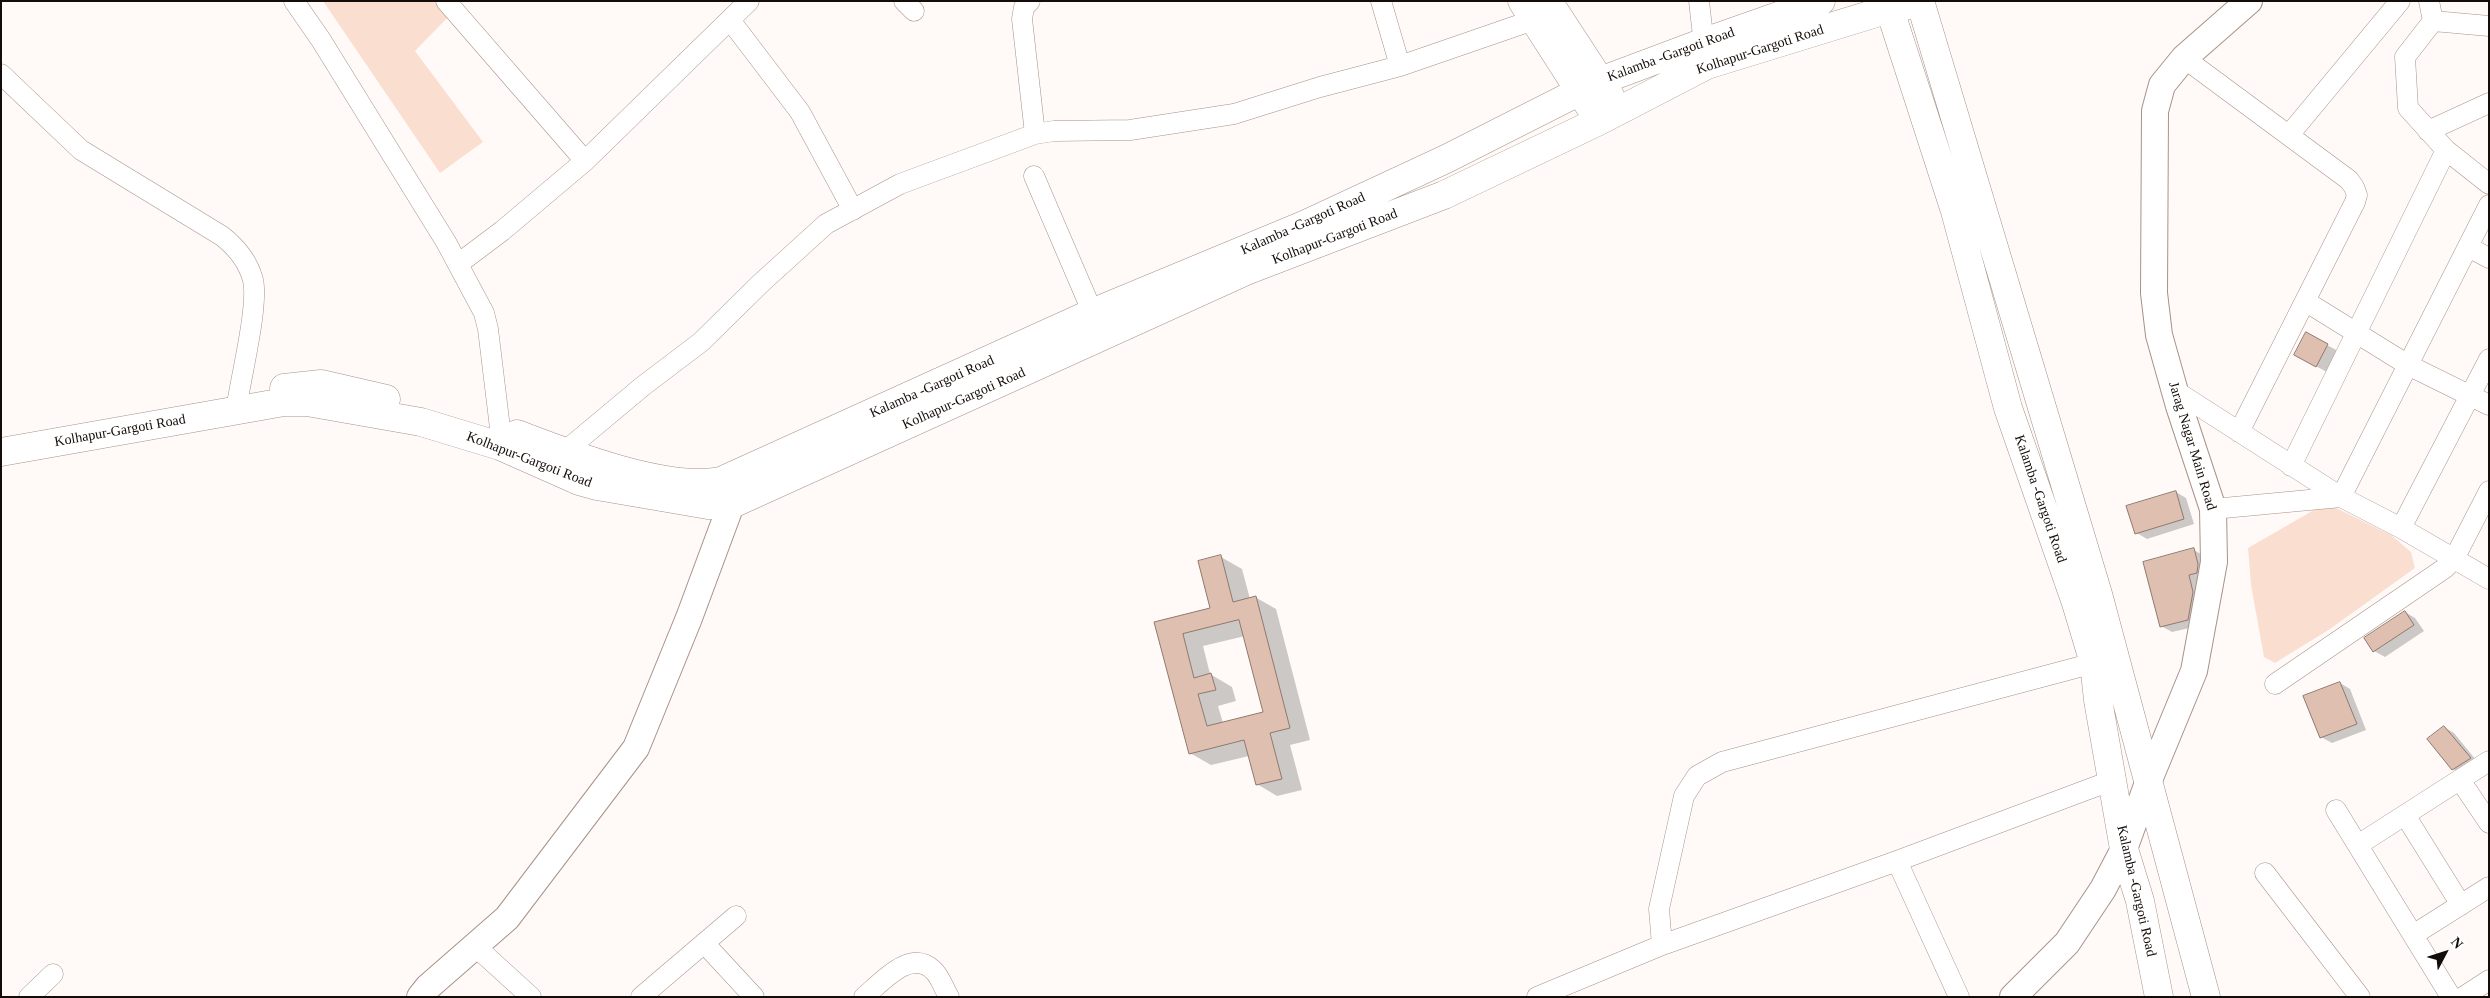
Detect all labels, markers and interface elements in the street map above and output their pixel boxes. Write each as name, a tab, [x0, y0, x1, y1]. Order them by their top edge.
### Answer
street label: Kolhapur-Gargoti Road	[1694, 21, 1826, 79]
street label: Kalamba -Gargoti Road	[1605, 24, 1737, 86]
street label: Kalamba -Gargoti Road	[1238, 189, 1368, 259]
street label: Kolhapur-Gargoti Road	[1270, 205, 1400, 269]
street label: Kalamba -Gargoti Road	[867, 352, 997, 422]
street label: Kolhapur-Gargoti Road	[900, 364, 1028, 434]
street label: Jarag Nagar Main Road	[2164, 380, 2220, 512]
street label: Kolhapur-Gargoti Road	[53, 411, 187, 451]
street label: Kolhapur-Gargoti Road	[464, 428, 594, 492]
street label: Kalamba -Gargoti Road	[2010, 433, 2070, 565]
street label: Kalamba -Gargoti Road	[2113, 824, 2159, 958]
north arrow	[2420, 928, 2470, 978]
text: N	[2448, 934, 2466, 952]

